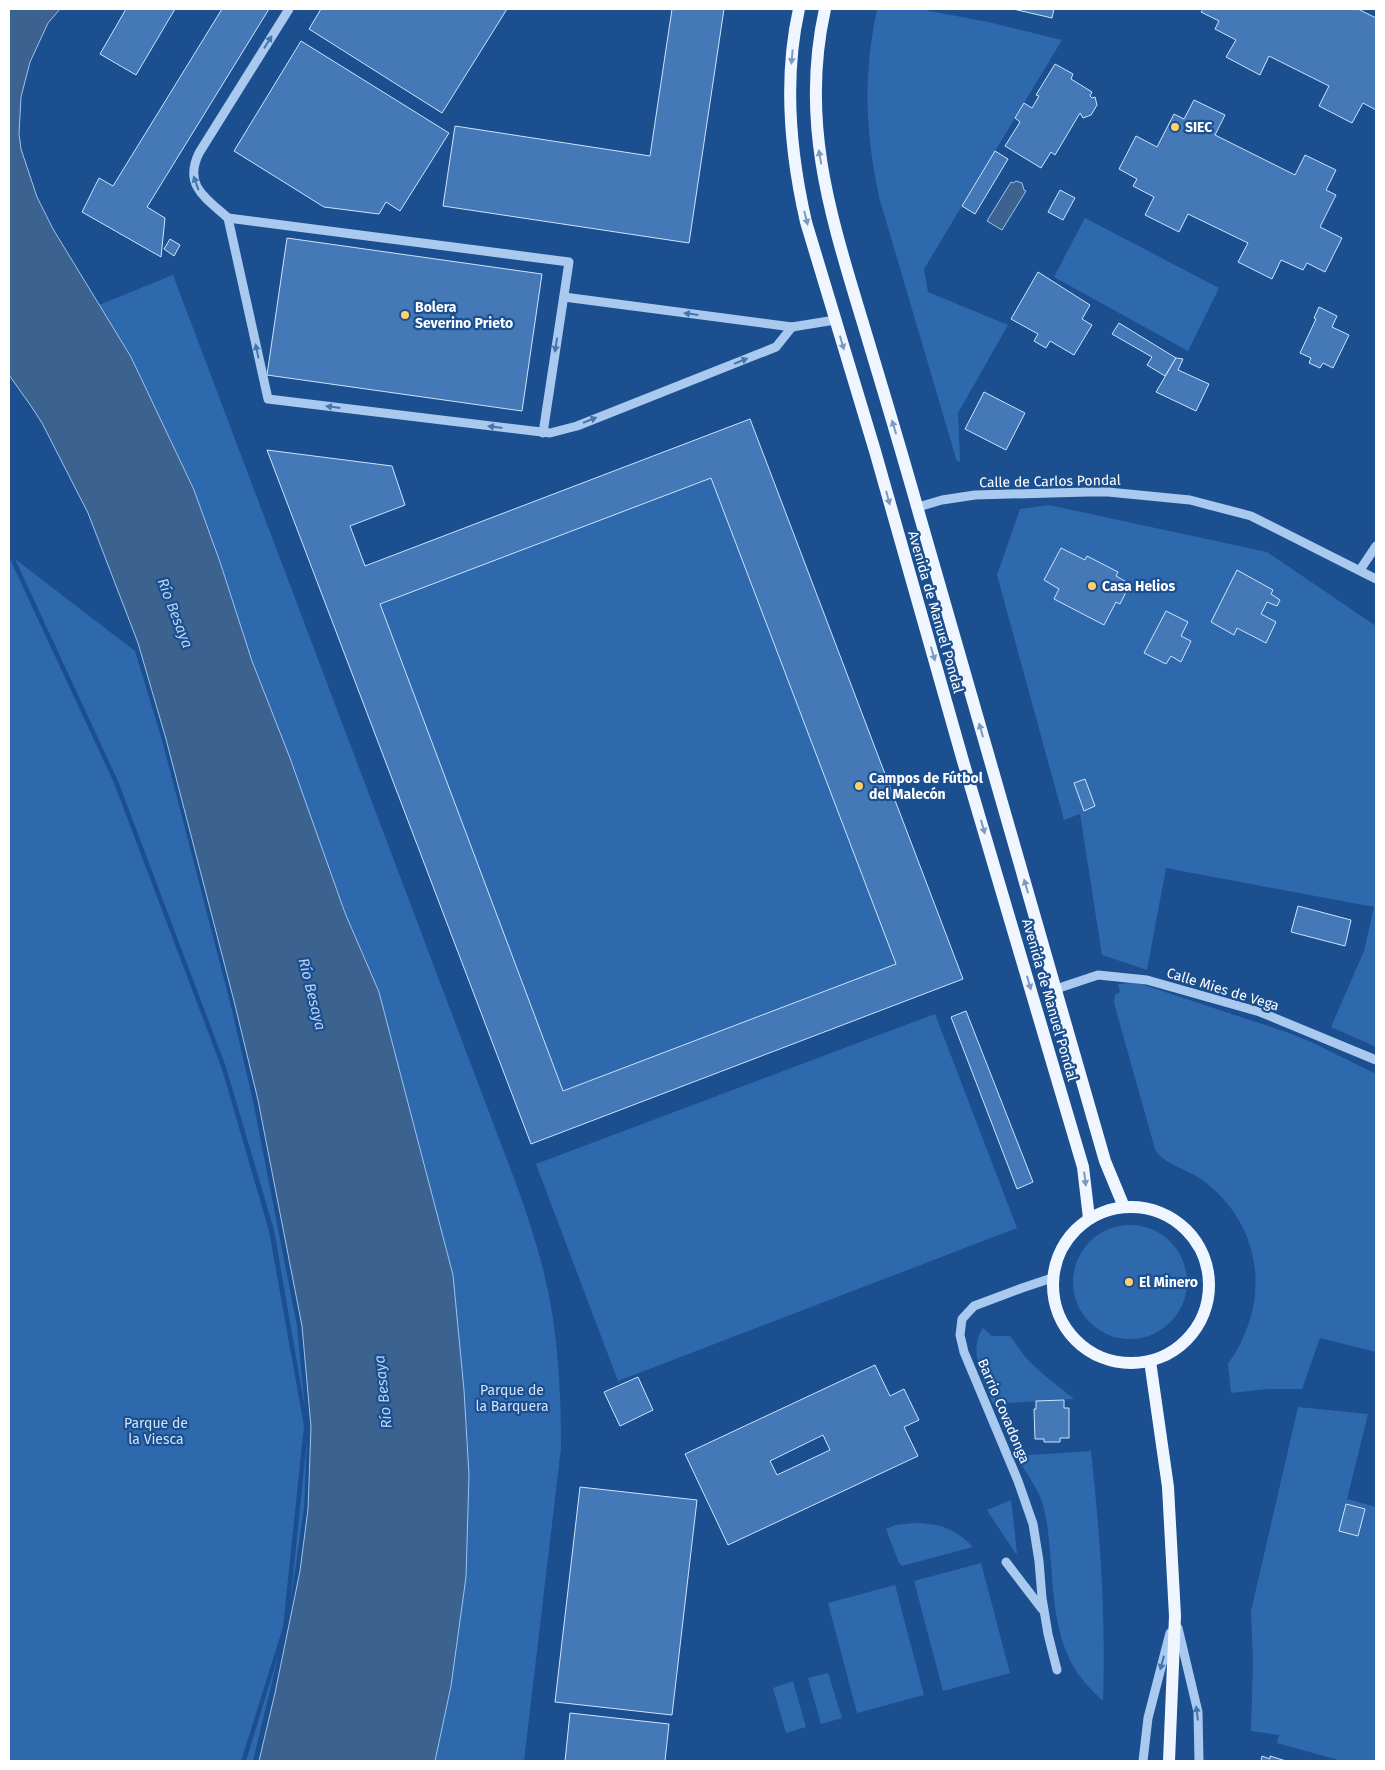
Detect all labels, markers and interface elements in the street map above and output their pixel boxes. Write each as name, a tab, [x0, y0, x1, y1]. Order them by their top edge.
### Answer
one-way arrow	[264, 35, 273, 48]
one-way arrow	[788, 49, 796, 65]
place label: SIEC	[1185, 119, 1212, 136]
marker: SIEC	[1169, 121, 1181, 133]
one-way arrow	[815, 149, 823, 165]
one-way arrow	[192, 175, 200, 190]
one-way arrow	[802, 210, 810, 225]
place label: Bolera Severino Prieto	[415, 299, 513, 332]
marker: Bolera Severino Prieto	[399, 309, 411, 321]
one-way arrow	[683, 309, 699, 317]
one-way arrow	[838, 335, 846, 350]
one-way arrow	[552, 338, 560, 354]
one-way arrow	[253, 343, 261, 359]
one-way arrow	[734, 356, 748, 364]
one-way arrow	[325, 403, 341, 411]
one-way arrow	[582, 416, 597, 424]
one-way arrow	[889, 419, 897, 434]
one-way arrow	[486, 423, 502, 431]
street label: Calle de Carlos Pondal	[979, 472, 1121, 491]
one-way arrow	[884, 490, 892, 505]
street label: Avenida de Manuel Pondal	[904, 529, 967, 695]
water label: Río Besaya	[153, 575, 197, 651]
place label: Casa Helios	[1102, 578, 1175, 595]
marker: Casa Helios	[1086, 580, 1098, 592]
one-way arrow	[929, 647, 937, 662]
one-way arrow	[977, 722, 985, 737]
place label: Campos de Fútbol del Malecón	[869, 770, 984, 803]
marker: Campos de Fútbol del Malecón	[853, 780, 865, 792]
one-way arrow	[979, 819, 987, 834]
one-way arrow	[1022, 878, 1030, 893]
street label: Avenida de Manuel Pondal	[1018, 917, 1081, 1083]
water label: Río Besaya	[294, 956, 330, 1032]
street label: Calle Mies de Vega	[1165, 964, 1281, 1015]
one-way arrow	[1025, 975, 1033, 990]
one-way arrow	[1081, 1171, 1089, 1187]
place label: El Minero	[1139, 1274, 1198, 1291]
marker: El Minero	[1123, 1276, 1135, 1288]
water label: Río Besaya	[370, 1354, 396, 1430]
street label: Barrio Covadonga	[974, 1356, 1033, 1466]
park label: Parque de la Barquera	[475, 1382, 549, 1415]
park label: Parque de la Viesca	[124, 1415, 188, 1448]
one-way arrow	[1158, 1656, 1166, 1671]
one-way arrow	[1193, 1704, 1201, 1720]

